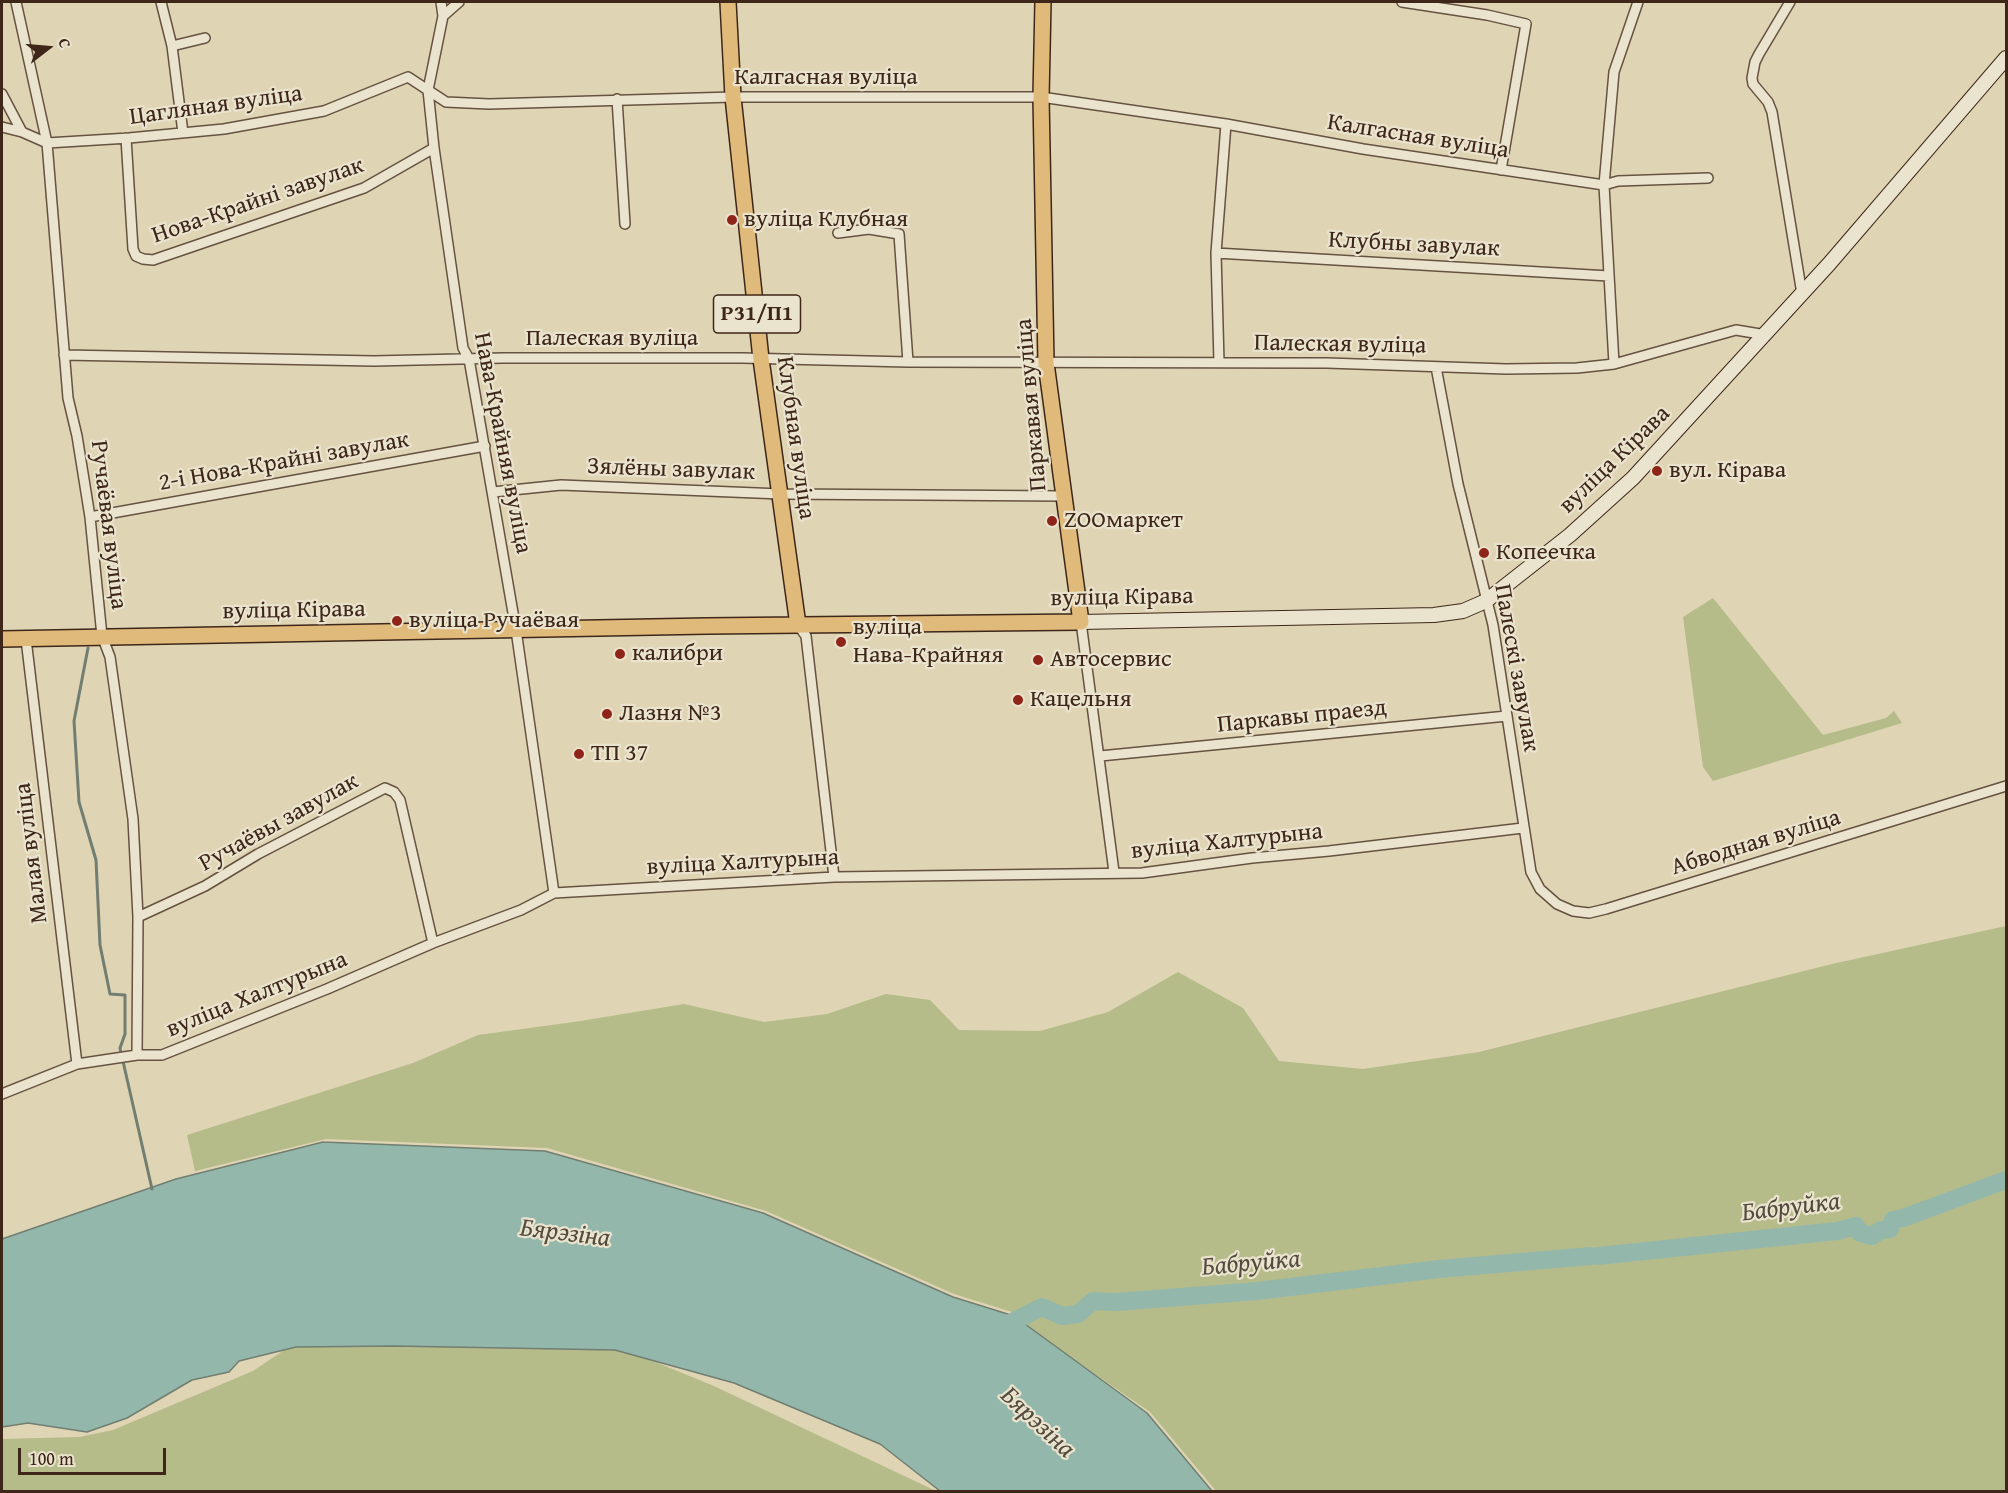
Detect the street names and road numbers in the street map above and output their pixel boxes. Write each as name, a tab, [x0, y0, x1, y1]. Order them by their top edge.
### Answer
street label: Калгасная вуліца	[734, 64, 918, 92]
street label: Цагляная вуліца	[128, 80, 304, 132]
street label: Калгасная вуліца	[1325, 108, 1511, 166]
street label: Нова-Крайні завулак	[148, 151, 368, 251]
street label: Клубны завулак	[1328, 226, 1500, 264]
road number: Р31/П1	[714, 295, 801, 333]
street label: Паркавая вуліца	[1010, 317, 1054, 493]
street label: Палеская вуліца	[526, 325, 698, 353]
street label: Палеская вуліца	[1254, 329, 1426, 361]
street label: Нава-Крайняя вуліца	[466, 330, 538, 556]
street label: Клубная вуліца	[769, 355, 821, 521]
street label: вуліца Кірава	[1553, 400, 1677, 520]
street label: 2-і Нова-Крайні завулак	[157, 426, 411, 498]
street label: Ручаёвая вуліца	[83, 439, 133, 611]
street label: Зялёны завулак	[587, 453, 755, 487]
street label: вуліца Кірава	[1050, 582, 1194, 614]
street label: Палескі завулак	[1487, 582, 1545, 754]
street label: вуліца Кірава	[222, 595, 366, 627]
street label: Паркавы праезд	[1216, 694, 1388, 740]
street label: Ручаёвы завулак	[194, 767, 364, 879]
street label: Малая вуліца	[9, 781, 55, 925]
street label: Абводная вуліца	[1668, 804, 1844, 882]
street label: вуліца Халтурына	[1130, 818, 1324, 866]
street label: вуліца Халтурына	[646, 844, 840, 882]
street label: вуліца Халтурына	[162, 946, 352, 1044]

